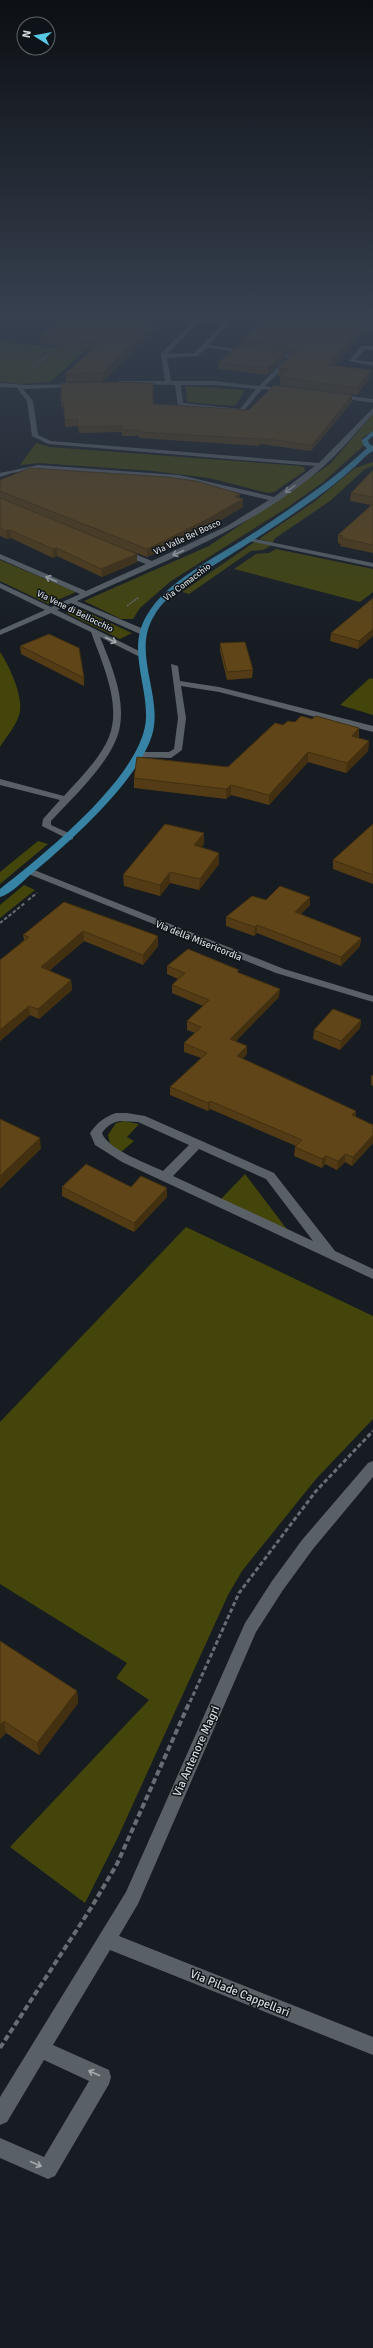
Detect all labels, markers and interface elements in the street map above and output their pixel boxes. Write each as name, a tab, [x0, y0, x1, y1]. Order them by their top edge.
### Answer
north arrow	[16, 16, 56, 56]
text: N	[20, 29, 34, 39]
one-way arrow	[285, 485, 296, 493]
street label: Via Valle Bel Bosco	[152, 517, 223, 558]
one-way arrow	[172, 550, 184, 557]
street label: Via Comacchio	[161, 561, 213, 604]
one-way arrow	[46, 574, 58, 582]
street label: Via Vene di Bellocchio	[35, 588, 115, 635]
one-way arrow	[105, 637, 117, 644]
street label: Via della Misericordia	[154, 918, 244, 964]
street label: Via Antenore Magri	[170, 1703, 223, 1799]
street label: Via Pilade Cappellari	[188, 1967, 292, 2020]
one-way arrow	[89, 2069, 101, 2076]
one-way arrow	[29, 2161, 41, 2168]

